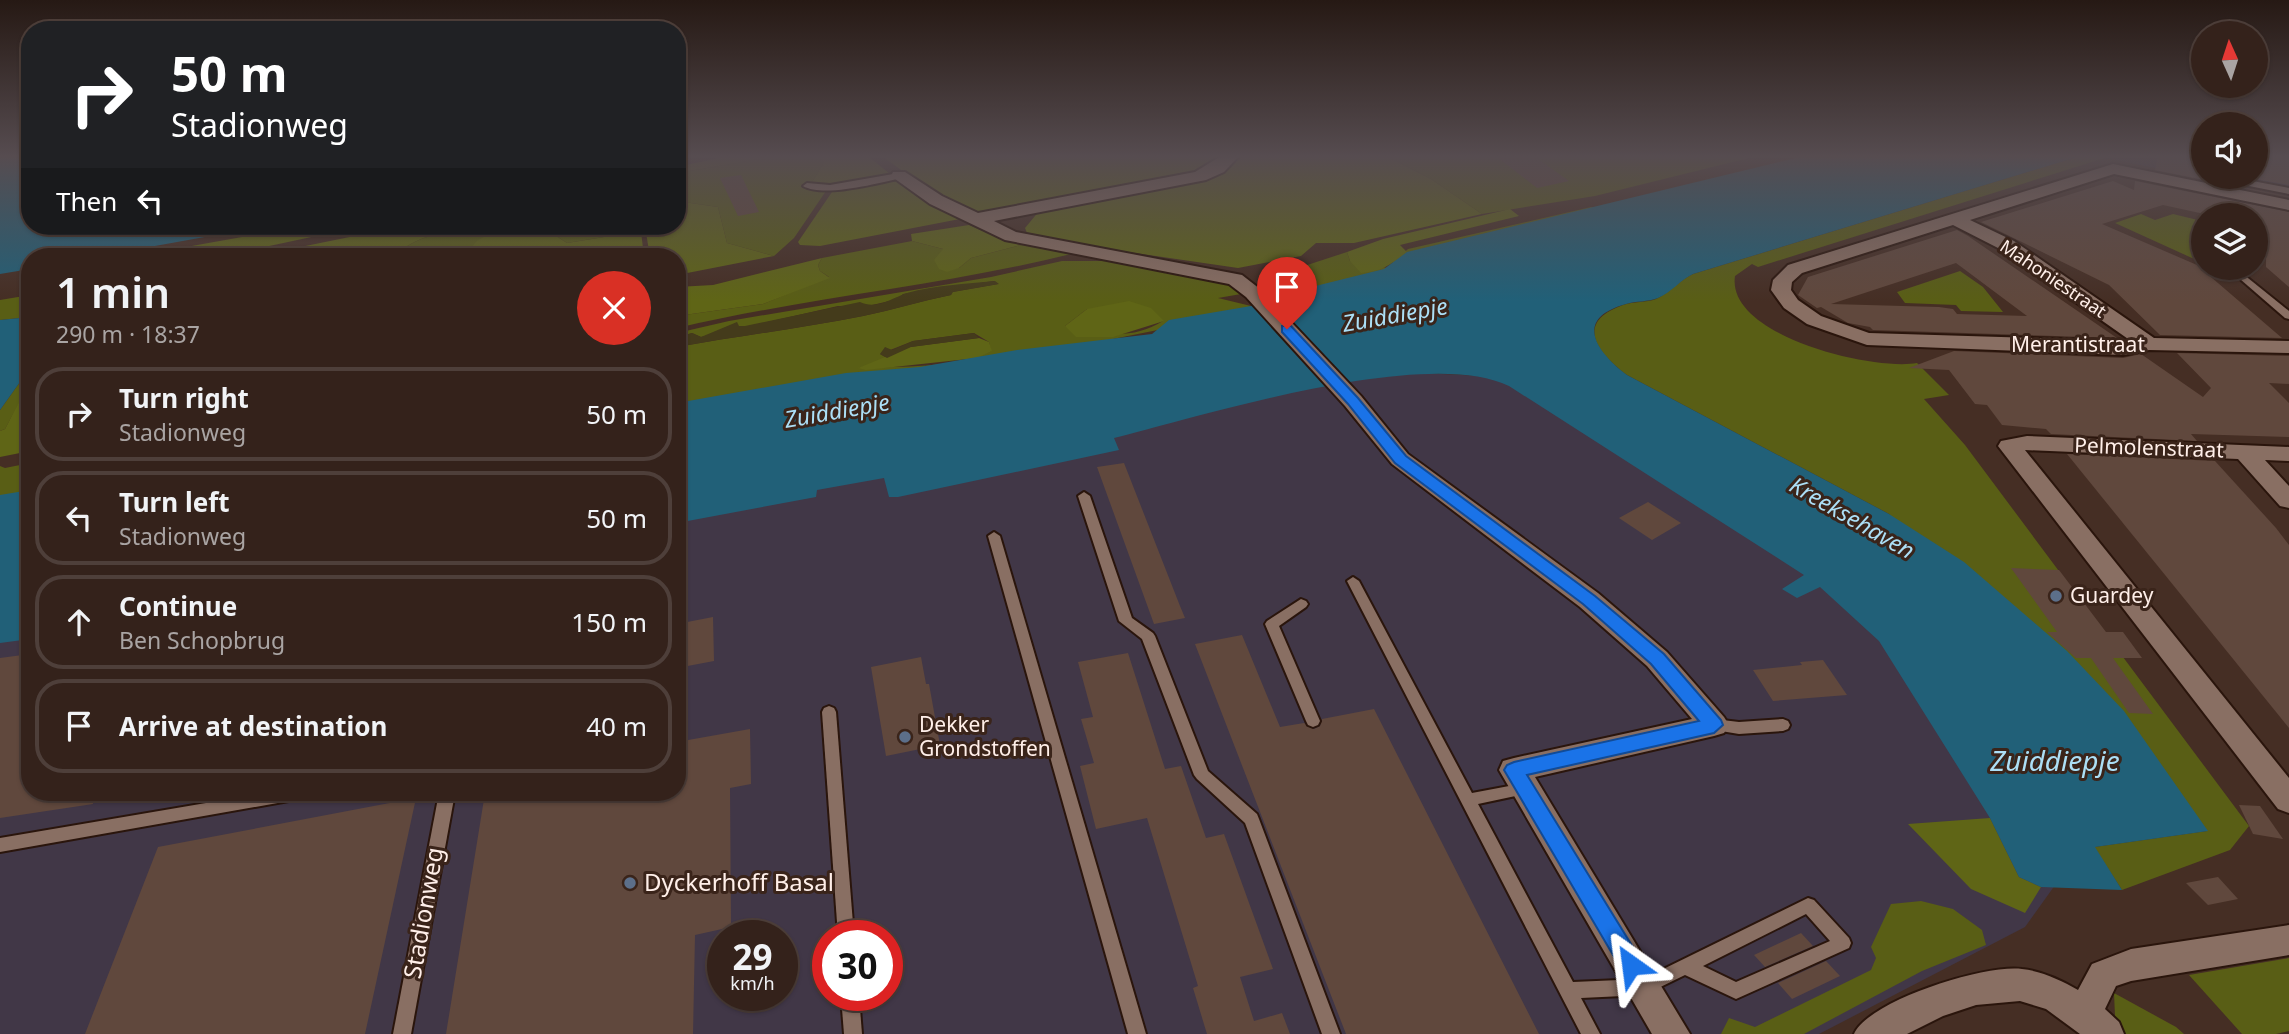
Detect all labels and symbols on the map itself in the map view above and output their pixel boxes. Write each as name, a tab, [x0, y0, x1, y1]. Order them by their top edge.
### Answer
north arrow	[2191, 21, 2268, 98]
street label: Mahoniestraat	[1996, 234, 2112, 323]
pin	[1257, 257, 1317, 329]
water label: Zuiddiepje	[1339, 289, 1450, 339]
street label: Merantistraat	[2011, 330, 2145, 358]
water label: Zuiddiepje	[781, 385, 892, 435]
street label: Pelmolenstraat	[2074, 430, 2225, 464]
water label: Kreeksehaven	[1784, 468, 1921, 566]
place label: Guardey	[2070, 581, 2154, 609]
marker: Guardey	[2048, 588, 2064, 604]
place label: Dekker Grondstoffen	[919, 710, 1051, 762]
marker: Dekker Grondstoffen	[897, 729, 913, 745]
water label: Zuiddiepje	[1989, 741, 2120, 779]
street label: Stadionweg	[395, 844, 450, 981]
place label: Dyckerhoff Basal	[644, 865, 834, 898]
marker: Dyckerhoff Basal	[622, 875, 638, 891]
speed limit sign: 30	[812, 920, 903, 1011]
position arrow	[1594, 928, 1668, 1002]

